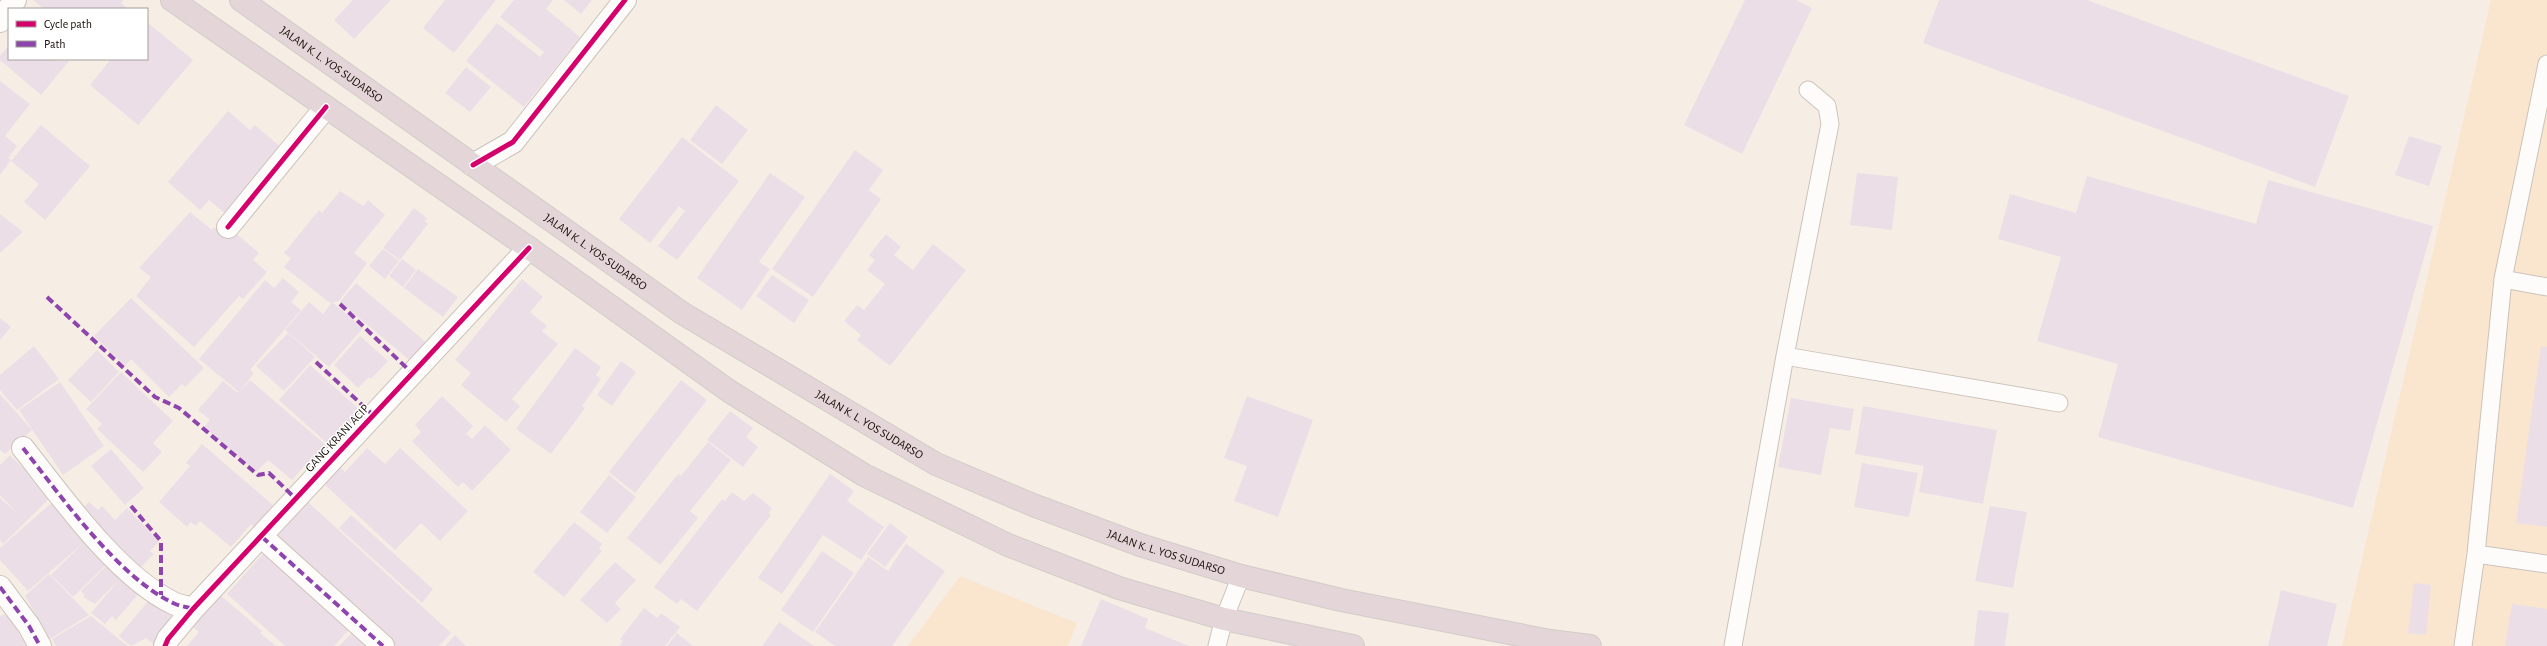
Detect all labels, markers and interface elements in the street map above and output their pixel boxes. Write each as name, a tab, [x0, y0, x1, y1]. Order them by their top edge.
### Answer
legend	[8, 8, 148, 60]
text: Cycle path	[44, 18, 92, 31]
street label: JALAN K. L. YOS SUDARSO	[278, 24, 385, 105]
text: Path	[44, 38, 66, 50]
street label: JALAN K. L. YOS SUDARSO	[542, 211, 650, 292]
street label: JALAN K. L. YOS SUDARSO	[814, 388, 926, 461]
street label: GANG KRANI ACIP	[303, 402, 371, 474]
street label: JALAN K. L. YOS SUDARSO	[1106, 527, 1227, 577]

